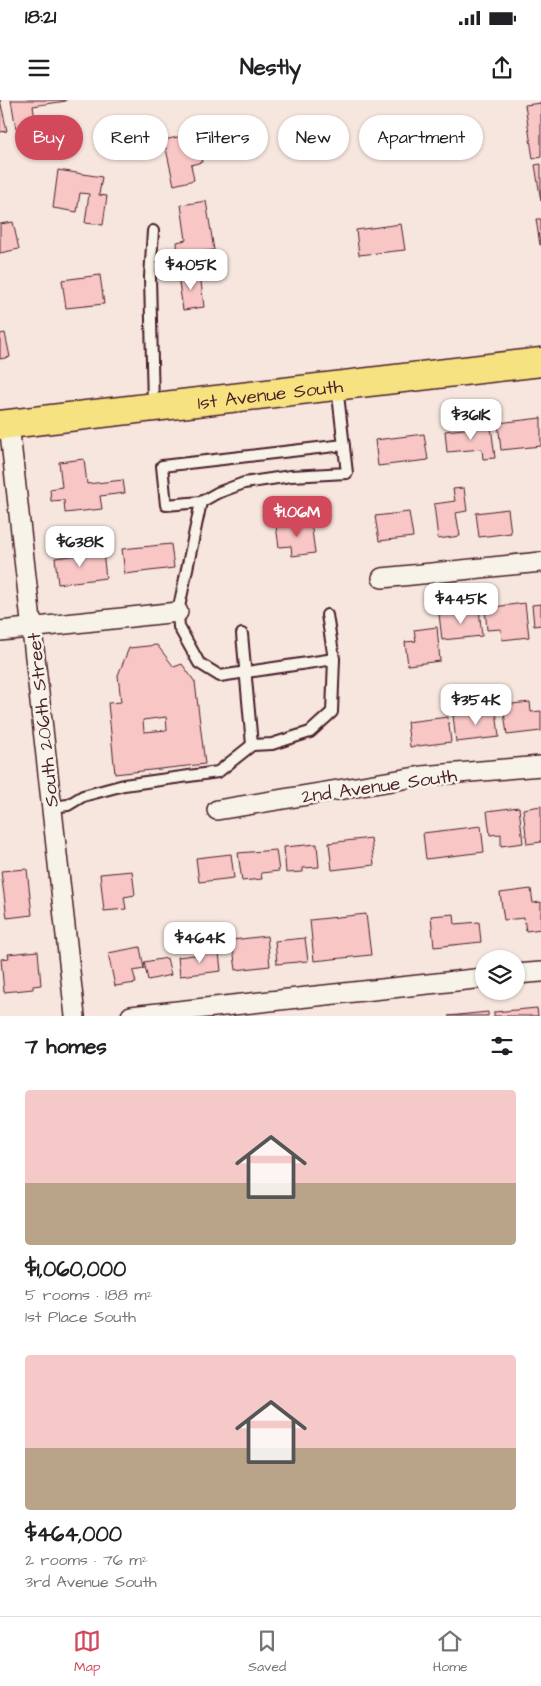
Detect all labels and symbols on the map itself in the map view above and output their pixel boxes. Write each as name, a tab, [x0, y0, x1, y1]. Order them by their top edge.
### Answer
pin: $405K	[156, 248, 226, 291]
street label: 1st Avenue South	[196, 373, 345, 417]
pin: $361K	[436, 398, 506, 441]
pin: $1.06M	[256, 496, 338, 538]
pin: $638K	[45, 526, 115, 568]
pin: $445K	[426, 582, 496, 625]
street label: South 206th Street	[21, 631, 66, 808]
pin: $354K	[441, 684, 511, 726]
street label: 2nd Avenue South	[300, 762, 459, 811]
pin: $464K	[165, 922, 235, 964]

